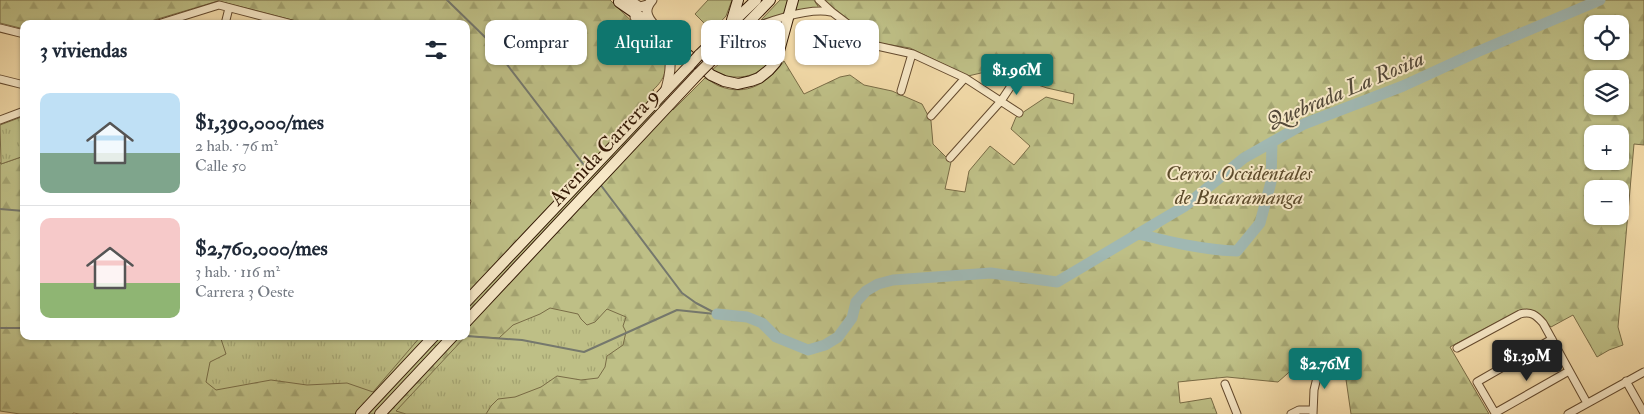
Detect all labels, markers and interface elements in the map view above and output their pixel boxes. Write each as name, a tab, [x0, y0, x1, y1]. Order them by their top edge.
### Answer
map controls	[1584, 15, 1629, 225]
button: locate	[1584, 15, 1629, 60]
chip: Comprar	[485, 20, 587, 65]
chip: Alquilar	[597, 20, 691, 65]
chip: Filtros	[701, 20, 785, 65]
chip: Nuevo	[795, 20, 879, 65]
icon: filters	[422, 36, 450, 64]
text: 3 viviendas	[40, 37, 127, 64]
water label: Quebrada La Rosita	[1262, 44, 1428, 136]
pin: $1.96M	[976, 54, 1058, 96]
text: $1.96M	[992, 60, 1042, 80]
button: layers	[1584, 70, 1629, 115]
street label: Avenida Carrera 9	[543, 83, 665, 212]
text: $1,390,000/mes	[195, 109, 324, 136]
icon: home	[80, 113, 140, 173]
button: +	[1584, 125, 1629, 170]
text: 2 hab. · 76 m²	[195, 136, 278, 156]
text: Calle 50	[195, 156, 247, 176]
park label: Cerros Occidentales de Bucaramanga	[1166, 160, 1313, 211]
button: −	[1584, 180, 1629, 225]
text: $2,760,000/mes	[195, 235, 328, 262]
icon: home	[80, 238, 140, 298]
text: 3 hab. · 116 m²	[195, 262, 280, 282]
text: Carrera 3 Oeste	[195, 282, 294, 302]
pin: $1.39M	[1486, 340, 1568, 382]
text: $1.39M	[1503, 346, 1551, 366]
pin: $2.76M	[1284, 348, 1366, 390]
text: $2.76M	[1300, 354, 1350, 374]

